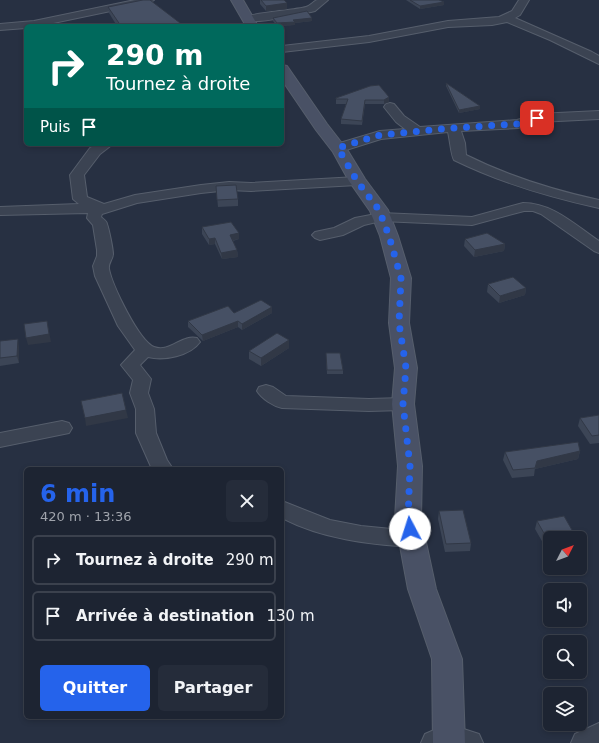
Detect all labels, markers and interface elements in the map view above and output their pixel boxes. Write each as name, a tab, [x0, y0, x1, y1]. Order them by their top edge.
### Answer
text: 290 m	[106, 39, 203, 72]
icon: right	[40, 40, 92, 92]
text: Tournez à droite	[106, 73, 250, 94]
pin	[520, 101, 554, 135]
icon: arrive	[526, 107, 548, 129]
icon: arrive	[78, 116, 100, 138]
text: Puis	[40, 118, 70, 136]
text: 6 min	[40, 480, 115, 508]
button: close	[226, 480, 268, 522]
position arrow	[389, 508, 431, 550]
text: 420 m · 13:36	[40, 509, 131, 524]
north arrow	[543, 531, 587, 575]
map controls	[543, 531, 587, 731]
icon: right	[42, 549, 64, 571]
text: Tournez à droite	[76, 551, 214, 569]
text: 290 m	[226, 551, 274, 569]
button: sound	[543, 583, 587, 627]
icon: arrive	[42, 605, 64, 627]
text: Arrivée à destination	[76, 607, 254, 625]
text: 130 m	[266, 607, 315, 625]
button: search	[543, 635, 587, 679]
button: Quitter	[40, 665, 150, 711]
button: Partager	[158, 665, 268, 711]
button: layers	[543, 687, 587, 731]

